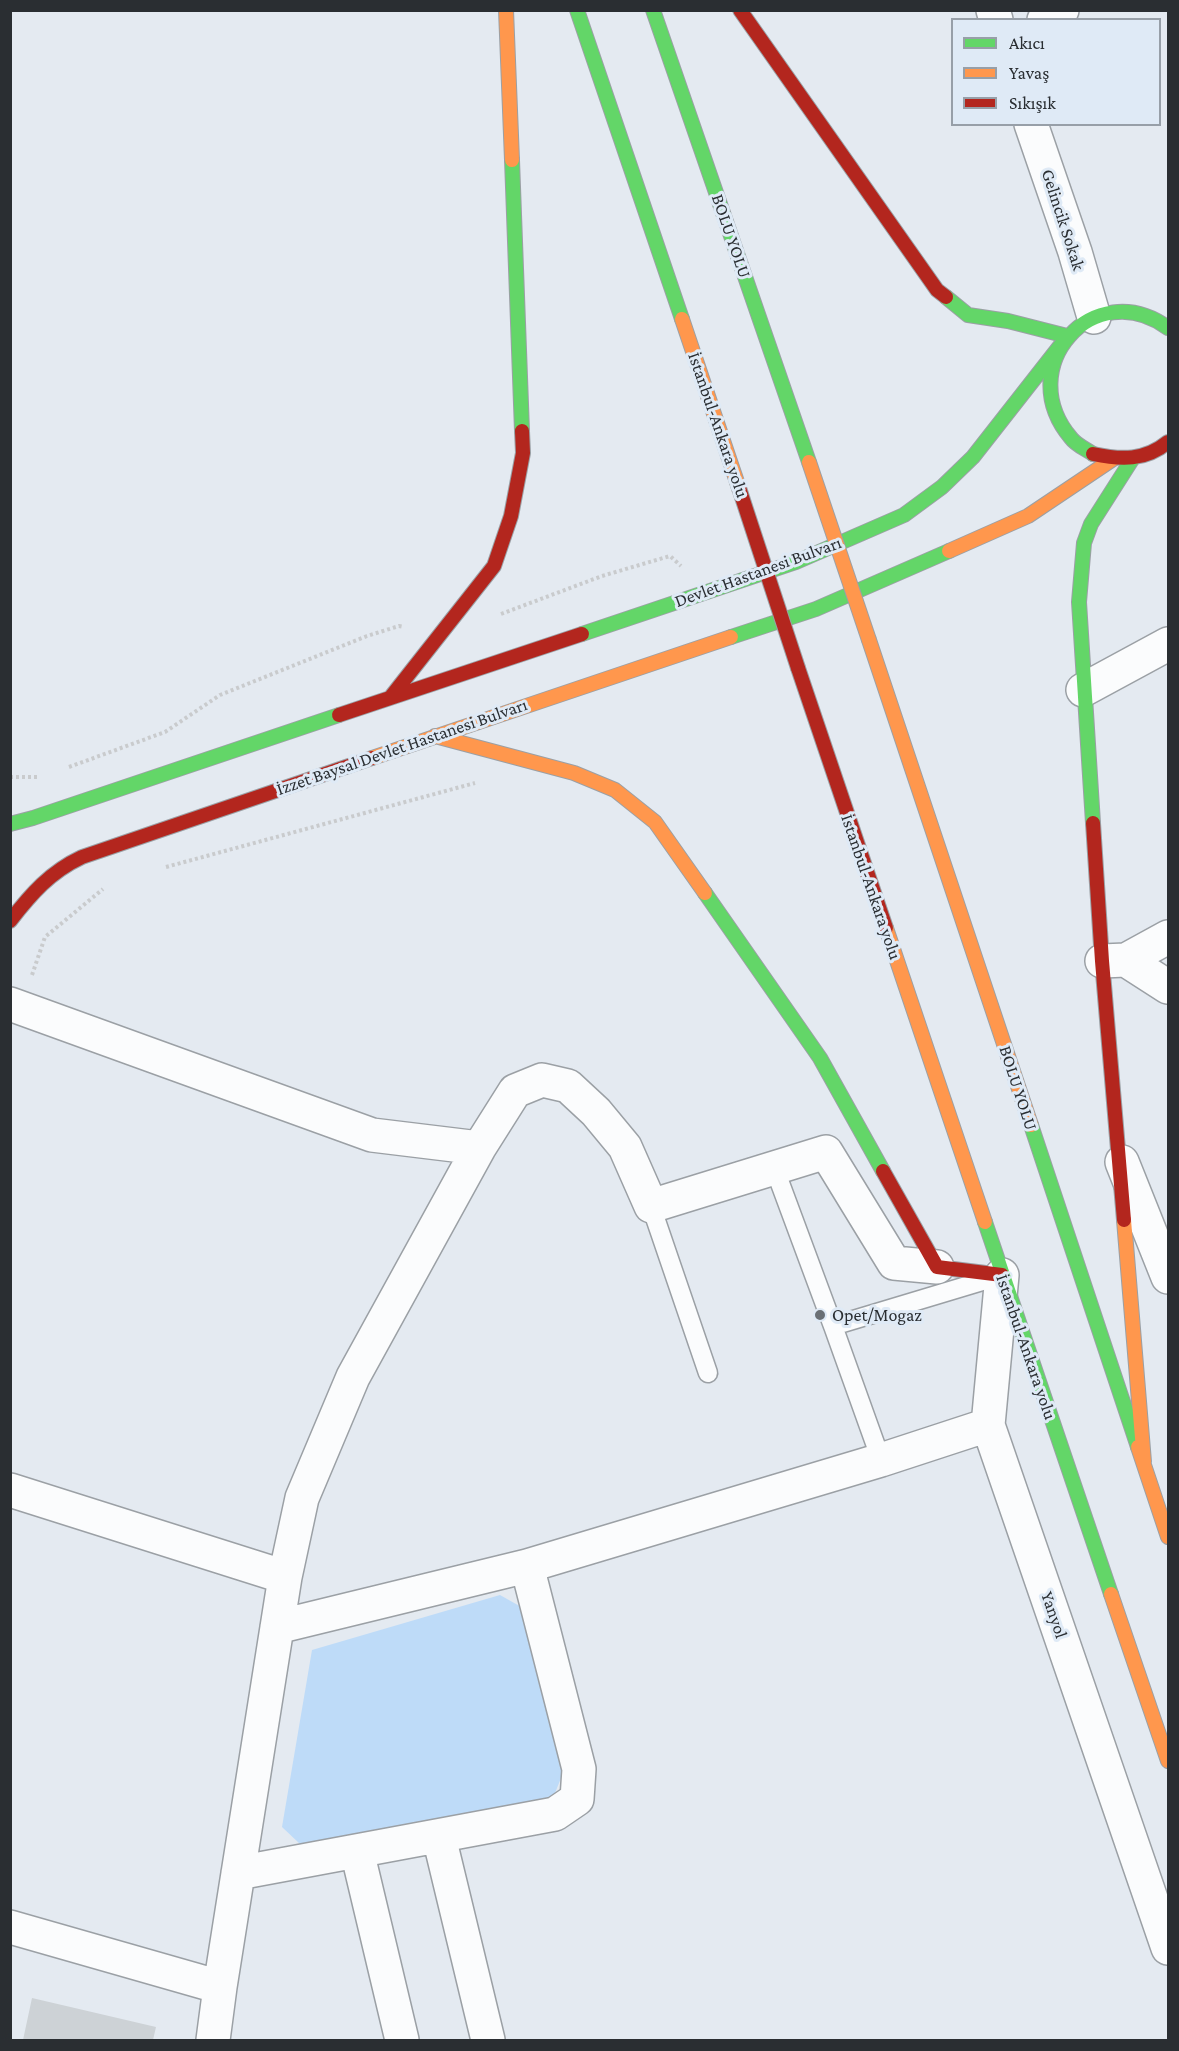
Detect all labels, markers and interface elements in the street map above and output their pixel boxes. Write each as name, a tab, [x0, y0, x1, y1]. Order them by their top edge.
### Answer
legend	[951, 18, 1161, 126]
text: Akıcı	[1009, 33, 1045, 53]
text: Yavaş	[1009, 63, 1049, 83]
text: Sıkışık	[1009, 93, 1056, 113]
street label: Gelincik Sokak	[1036, 167, 1090, 273]
street label: BOLU YOLU	[707, 191, 755, 281]
street label: İstanbul-Ankara yolu	[683, 350, 753, 500]
street label: Devlet Hastanesi Bulvarı	[672, 532, 844, 612]
street label: İzzet Baysal Devlet Hastanesi Bulvarı	[274, 694, 530, 800]
street label: İstanbul-Ankara yolu	[836, 812, 906, 962]
street label: BOLU YOLU	[994, 1043, 1042, 1133]
street label: İstanbul-Ankara yolu	[991, 1272, 1061, 1422]
place label: Opet/Mogaz	[832, 1304, 922, 1326]
marker: Opet/Mogaz	[813, 1308, 827, 1322]
street label: Yanyol	[1036, 1589, 1072, 1641]

